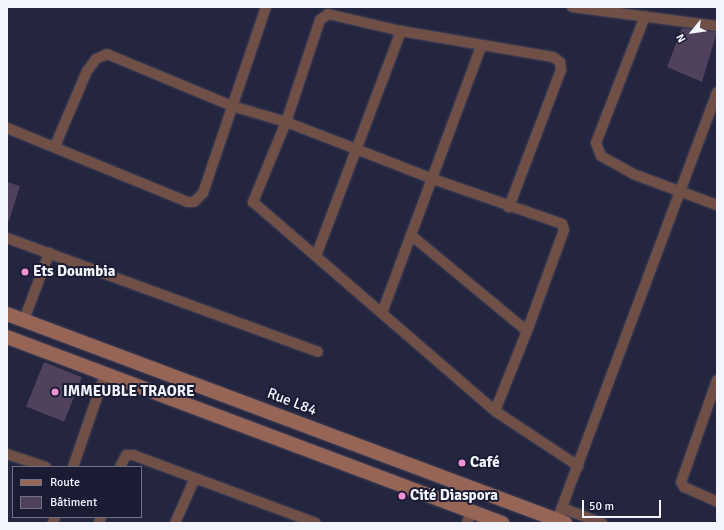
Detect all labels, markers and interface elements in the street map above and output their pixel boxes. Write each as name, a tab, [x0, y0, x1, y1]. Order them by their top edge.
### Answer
north arrow	[672, 12, 712, 52]
text: N	[674, 32, 689, 45]
place label: Ets Doumbia	[33, 263, 115, 281]
marker: Ets Doumbia	[20, 267, 30, 277]
place label: IMMEUBLE TRAORE	[63, 383, 194, 401]
street label: Rue L84	[265, 384, 319, 420]
marker: IMMEUBLE TRAORE	[50, 387, 60, 397]
place label: Café	[470, 454, 500, 472]
marker: Café	[457, 458, 467, 468]
legend	[12, 466, 142, 518]
text: Route	[50, 475, 80, 490]
place label: Cité Diaspora	[410, 487, 498, 505]
marker: Cité Diaspora	[397, 491, 407, 501]
scale bar	[584, 492, 663, 518]
text: Bâtiment	[50, 495, 97, 510]
text: 50 m	[589, 499, 614, 514]

